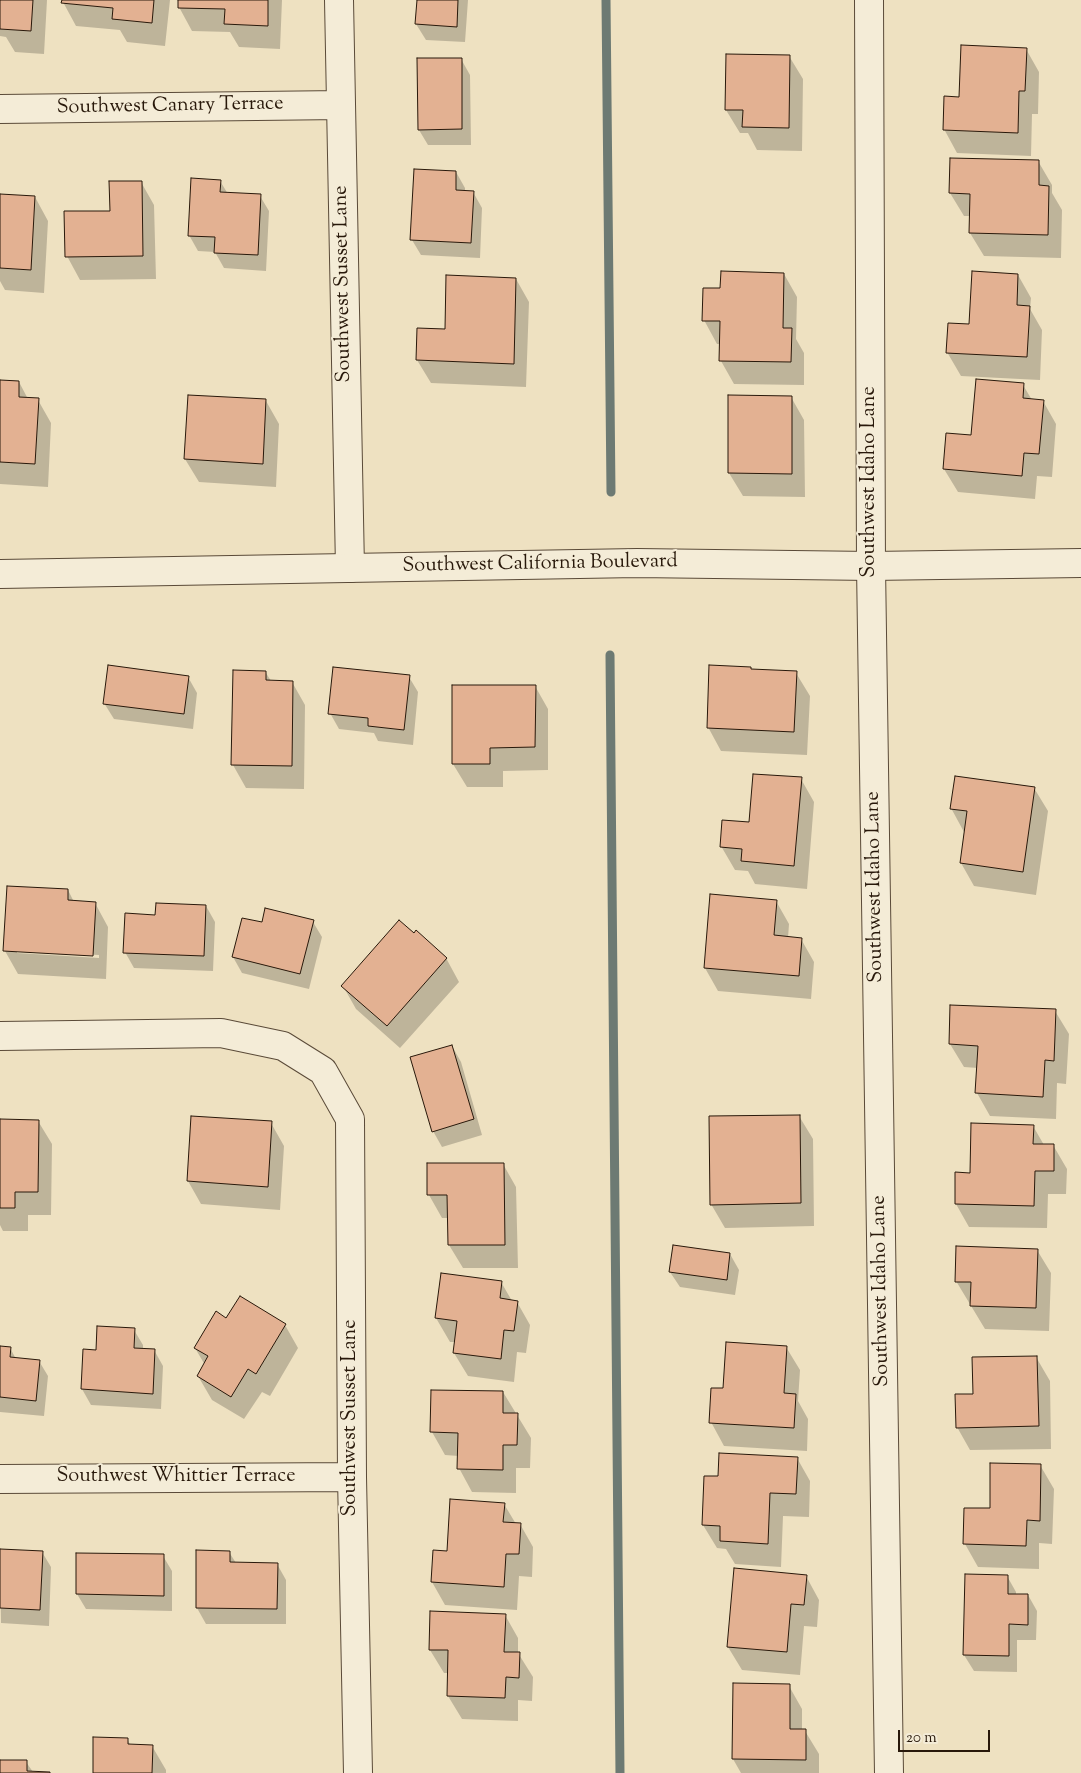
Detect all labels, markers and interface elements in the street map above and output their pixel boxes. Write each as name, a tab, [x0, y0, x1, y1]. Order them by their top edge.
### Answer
street label: Southwest Canary Terrace	[56, 93, 284, 121]
street label: Southwest Susset Lane	[330, 185, 358, 383]
street label: Southwest Idaho Lane	[859, 386, 883, 578]
street label: Southwest California Boulevard	[402, 551, 678, 579]
street label: Southwest Idaho Lane	[862, 791, 890, 983]
street label: Southwest Idaho Lane	[868, 1195, 896, 1387]
street label: Southwest Susset Lane	[340, 1319, 364, 1517]
street label: Southwest Whittier Terrace	[56, 1466, 296, 1490]
scale bar	[901, 1720, 994, 1752]
text: 20 m	[906, 1728, 937, 1749]

